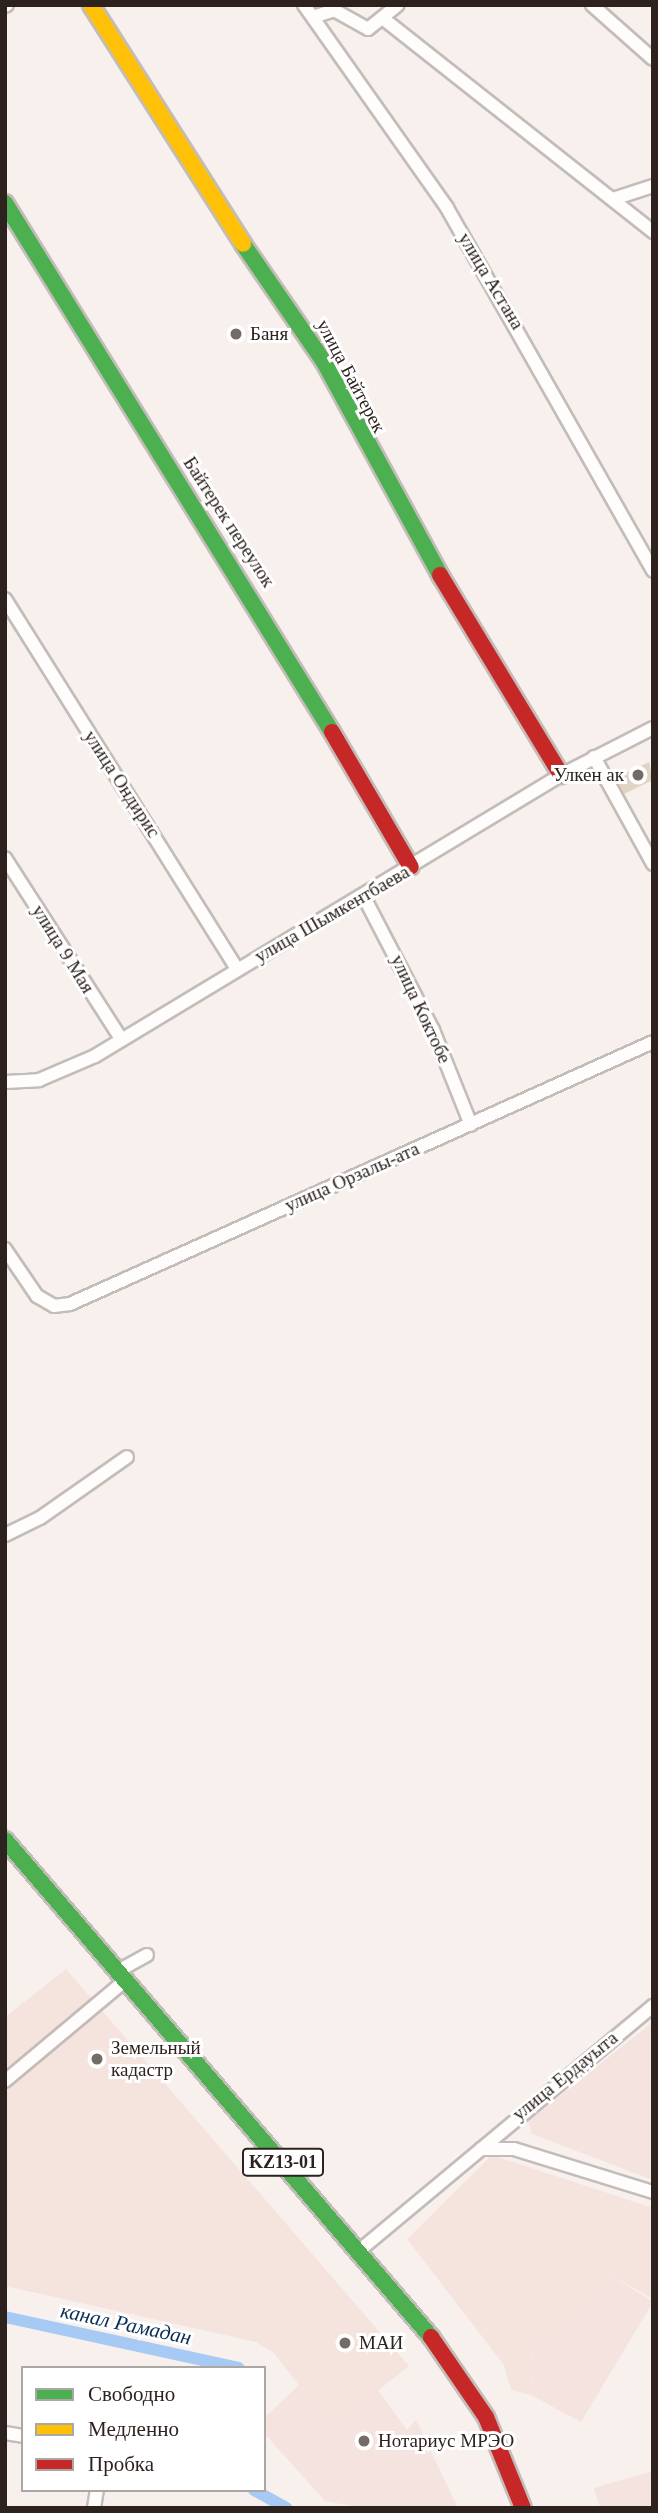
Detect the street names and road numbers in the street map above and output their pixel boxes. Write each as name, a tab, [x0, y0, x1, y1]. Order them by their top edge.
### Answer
street label: улица Астана	[453, 228, 529, 334]
street label: улица Байтерек	[312, 315, 390, 437]
street label: Байтерек переулок	[178, 452, 280, 592]
street label: улица Ондирис	[79, 726, 165, 842]
street label: улица Шымкентбаева	[251, 860, 413, 968]
street label: улица 9 Мая	[27, 901, 99, 997]
street label: улица Коктобе	[386, 951, 456, 1067]
street label: улица Орзалы-ата	[281, 1137, 423, 1217]
street label: улица Ердауыта	[508, 2027, 622, 2125]
road number: KZ13-01	[241, 2148, 325, 2176]

